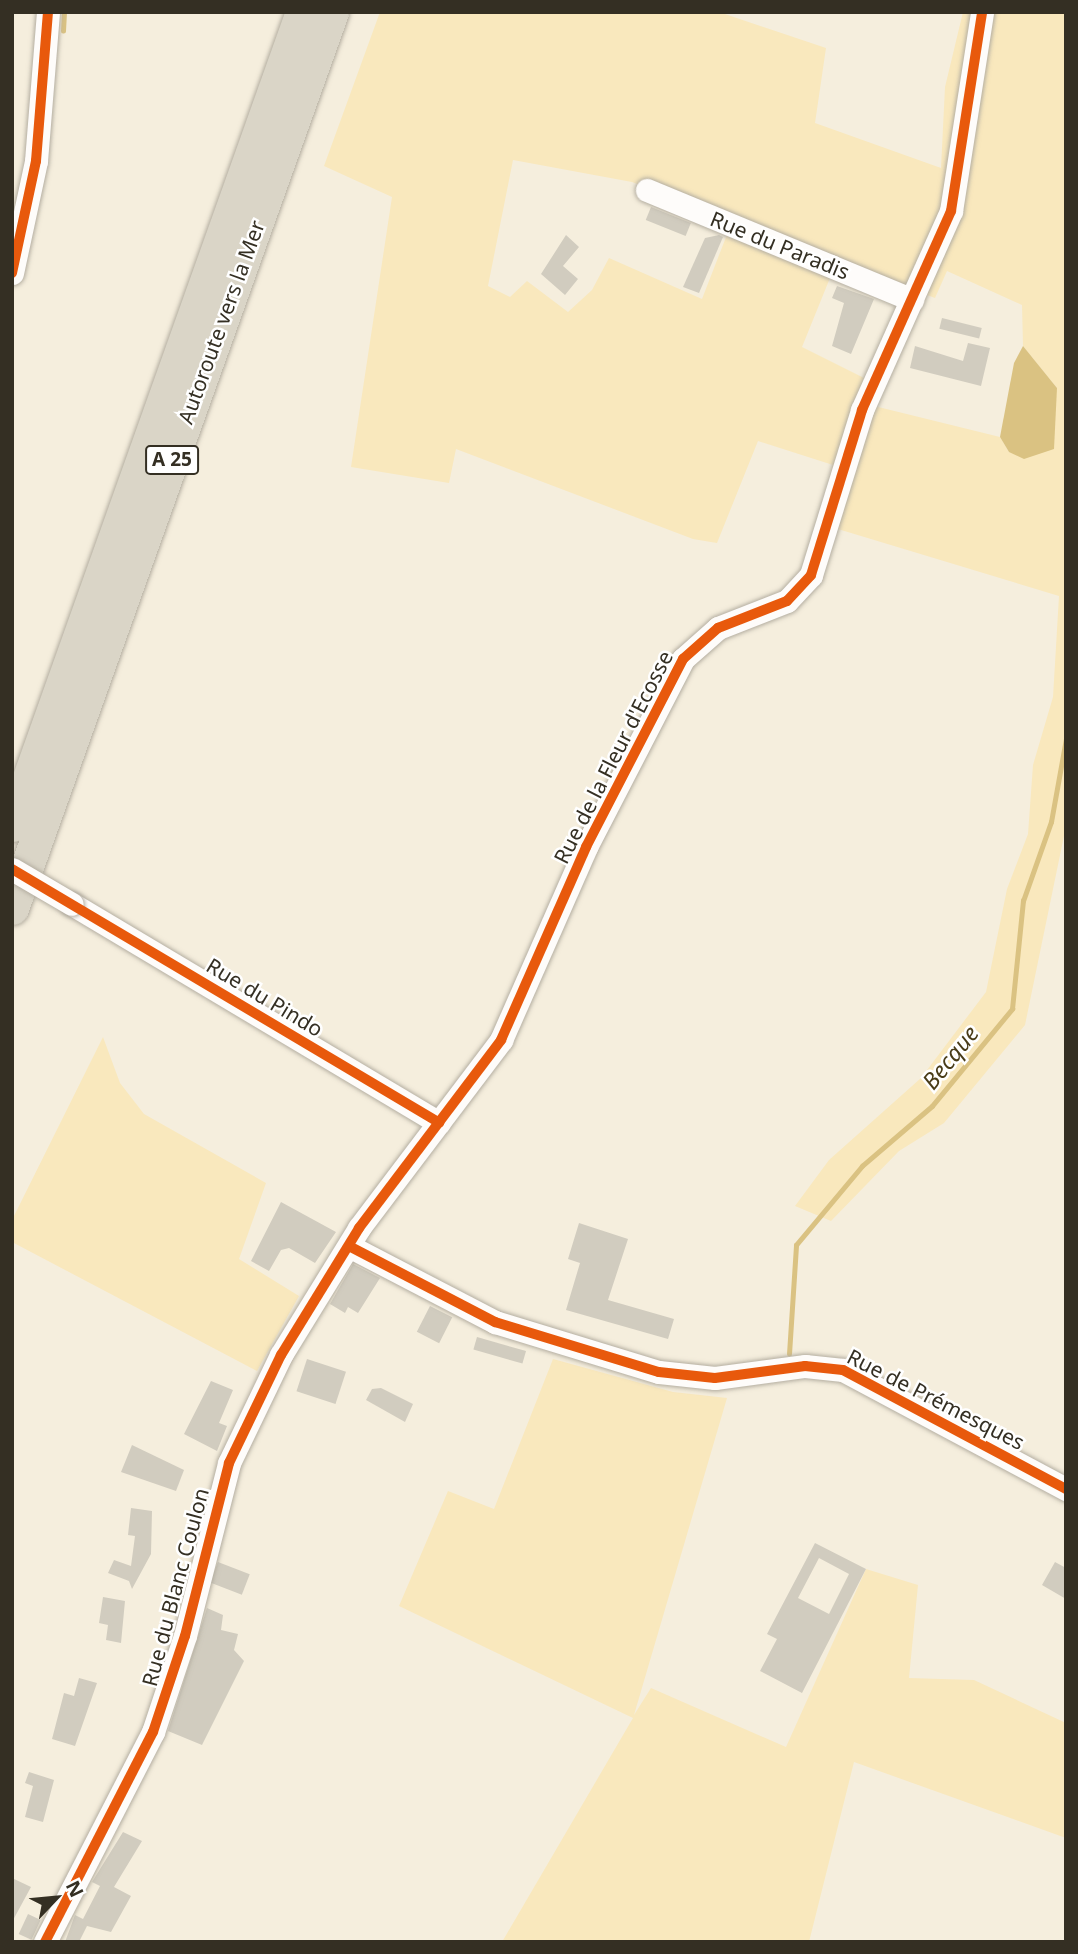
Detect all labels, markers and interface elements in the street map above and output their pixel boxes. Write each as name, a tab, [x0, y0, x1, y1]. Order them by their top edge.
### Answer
street label: Rue du Paradis	[707, 206, 853, 284]
street label: Autoroute vers la Mer	[172, 217, 270, 427]
road number: A 25	[144, 444, 200, 475]
street label: Rue de la Fleur d'Ecosse	[548, 646, 678, 868]
street label: Rue du Pindo	[202, 952, 328, 1042]
water label: Becque	[916, 1020, 984, 1094]
street label: Rue de Prémesques	[843, 1343, 1029, 1455]
street label: Rue du Blanc Coulon	[136, 1485, 214, 1689]
north arrow	[21, 1863, 91, 1933]
text: N	[60, 1876, 90, 1901]

